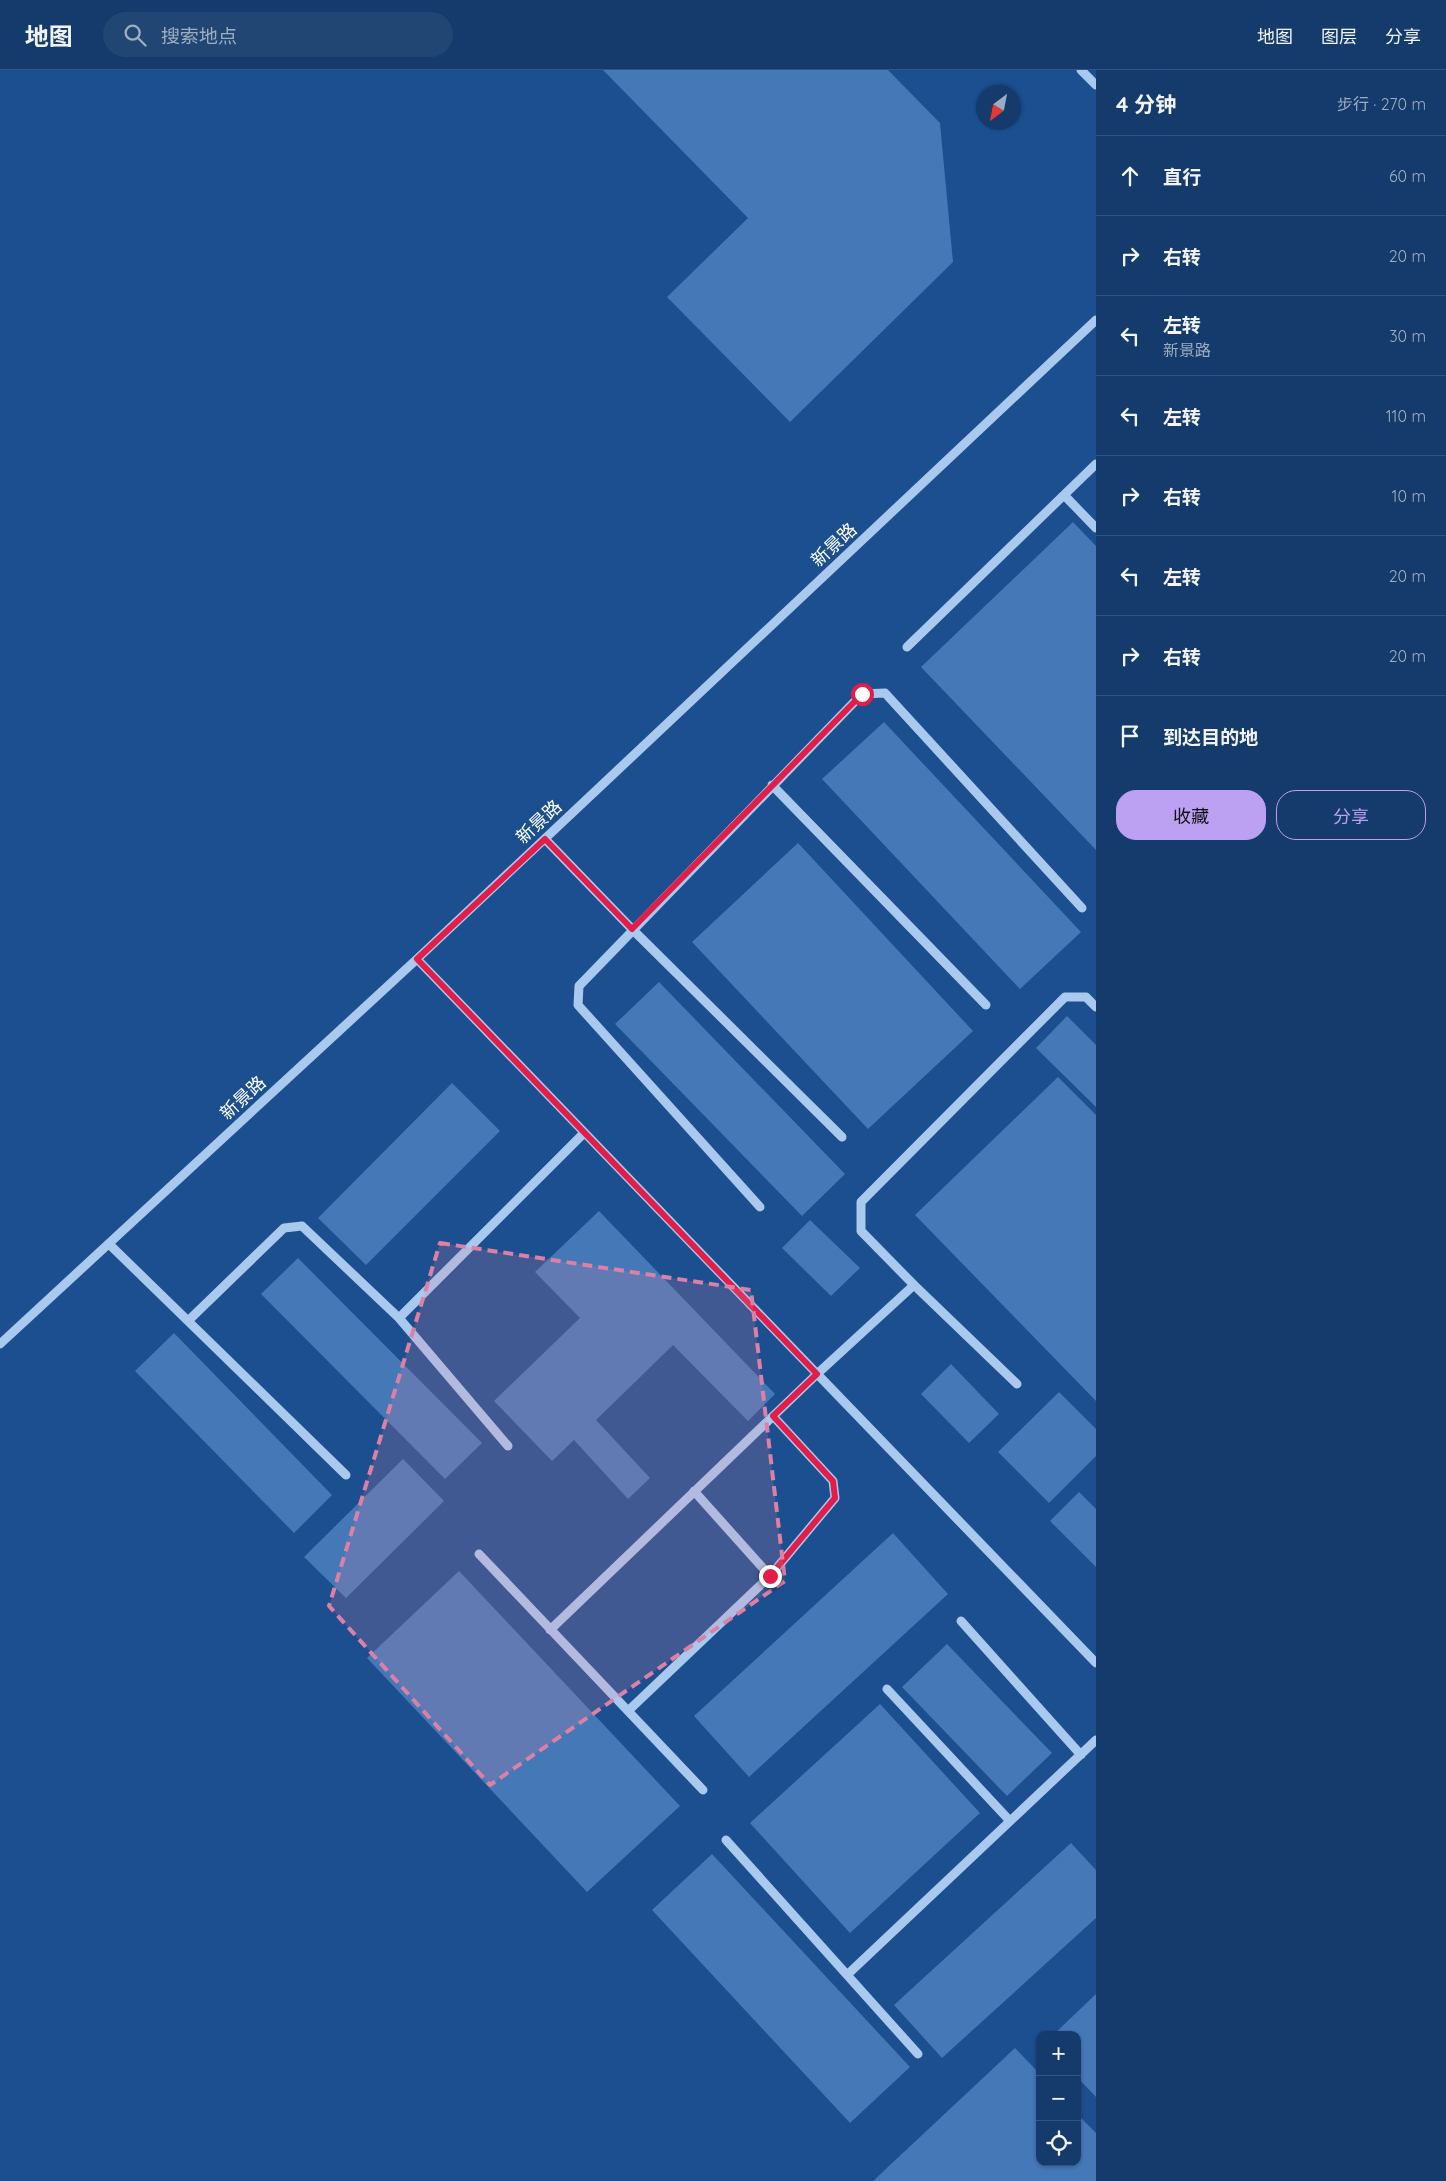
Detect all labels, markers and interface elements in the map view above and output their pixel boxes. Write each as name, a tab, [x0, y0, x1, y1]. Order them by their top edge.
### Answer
search box	[103, 12, 453, 57]
text: 地图	[25, 21, 73, 51]
icon: search	[121, 21, 149, 49]
text: 搜索地点	[161, 24, 237, 48]
text: 地图	[1257, 25, 1293, 48]
text: 图层	[1321, 25, 1357, 48]
text: 分享	[1385, 25, 1421, 48]
north arrow	[976, 85, 1021, 130]
text: 4 分钟	[1116, 91, 1176, 117]
text: 步行 · 270 m	[1337, 94, 1426, 114]
icon: ahead	[1116, 162, 1144, 190]
text: 直行	[1163, 165, 1201, 189]
text: 60 m	[1389, 166, 1426, 186]
icon: right	[1116, 242, 1144, 270]
text: 右转	[1163, 245, 1201, 269]
text: 20 m	[1389, 246, 1426, 266]
text: 左转	[1163, 313, 1201, 337]
icon: left	[1116, 322, 1144, 350]
text: 30 m	[1389, 326, 1426, 346]
text: 新景路	[1163, 340, 1211, 360]
icon: left	[1116, 402, 1144, 430]
text: 左转	[1163, 405, 1201, 429]
text: 110 m	[1386, 406, 1426, 426]
icon: right	[1116, 482, 1144, 510]
text: 右转	[1163, 485, 1201, 509]
text: 10 m	[1392, 486, 1426, 506]
street label: 新景路	[806, 518, 861, 571]
icon: left	[1116, 562, 1144, 590]
text: 左转	[1163, 565, 1201, 589]
text: 20 m	[1389, 566, 1426, 586]
icon: right	[1116, 642, 1144, 670]
text: 右转	[1163, 645, 1201, 669]
text: 20 m	[1389, 646, 1426, 666]
route start	[851, 683, 874, 706]
icon: arrive	[1116, 722, 1144, 750]
text: 到达目的地	[1163, 725, 1258, 749]
button: 收藏	[1116, 790, 1266, 840]
button: 分享	[1276, 790, 1426, 840]
street label: 新景路	[511, 795, 566, 848]
street label: 新景路	[215, 1071, 270, 1124]
route end	[759, 1565, 782, 1588]
map controls	[1036, 2031, 1081, 2166]
button: +	[1036, 2031, 1081, 2076]
button: −	[1036, 2076, 1081, 2121]
button: locate	[1036, 2121, 1081, 2166]

